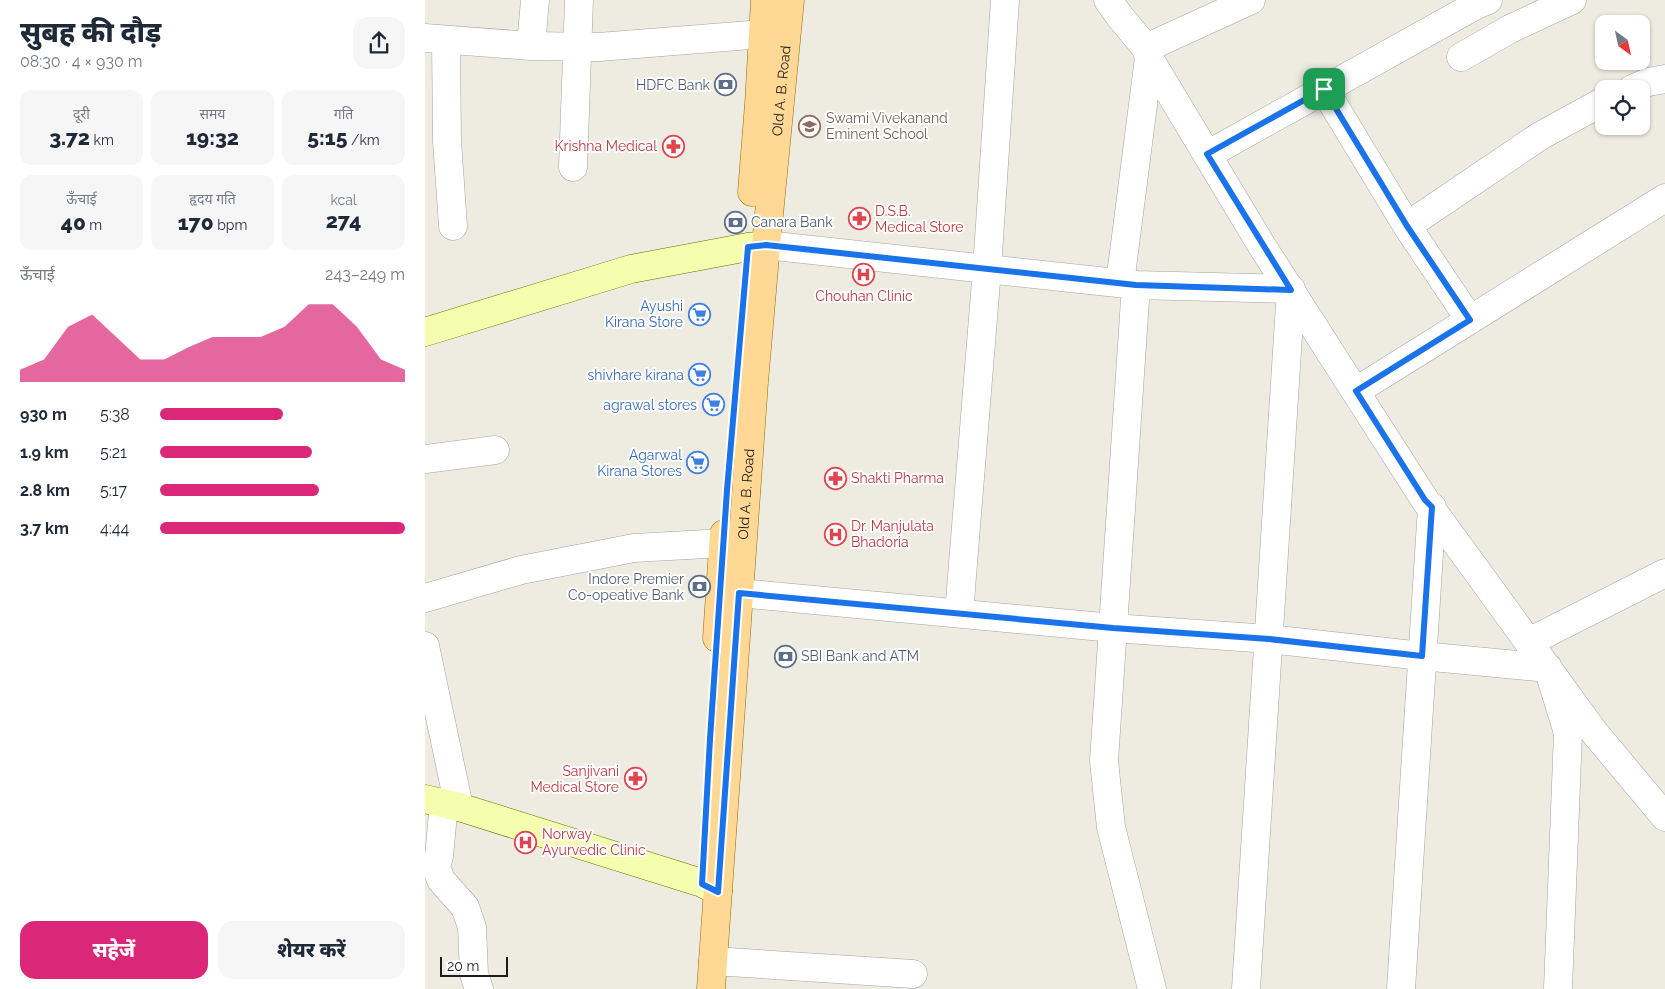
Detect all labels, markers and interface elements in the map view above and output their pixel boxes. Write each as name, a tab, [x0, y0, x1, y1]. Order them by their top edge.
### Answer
north arrow	[1595, 15, 1650, 70]
map controls	[1595, 15, 1650, 135]
text: सुबह की दौड़	[20, 16, 161, 49]
button: share	[353, 17, 405, 69]
street label: Old A. B. Road	[769, 45, 794, 137]
text: 08:30 · 4 × 930 m	[20, 52, 143, 71]
pin	[1303, 68, 1345, 110]
bank icon: HDFC Bank	[714, 73, 738, 97]
icon: arrive	[1310, 75, 1338, 103]
place label: HDFC Bank	[636, 77, 711, 93]
button: locate	[1595, 80, 1650, 135]
text: दूरी	[73, 106, 90, 122]
text: समय	[200, 106, 225, 122]
text: गति	[334, 106, 353, 122]
place label: Swami Vivekanand Eminent School	[826, 110, 948, 142]
school or university icon: Swami Vivekanand Eminent School	[798, 114, 822, 138]
text: 3.72	[49, 125, 90, 150]
text: 19:32	[186, 125, 239, 150]
text: 5:15	[307, 125, 347, 150]
text: km	[90, 132, 114, 148]
text: /km	[347, 132, 380, 148]
pharmacy icon: Krishna Medical	[661, 134, 685, 158]
place label: Krishna Medical	[554, 138, 657, 154]
text: ऊँचाई	[66, 191, 97, 207]
text: हृदय गति	[189, 191, 236, 207]
text: kcal	[330, 192, 357, 208]
place label: D.S.B. Medical Store	[875, 203, 964, 235]
pharmacy icon: D.S.B. Medical Store	[847, 207, 871, 231]
text: 274	[326, 208, 361, 233]
text: 40	[61, 210, 86, 235]
text: 170	[178, 210, 214, 235]
bank icon: Canara Bank	[723, 210, 747, 234]
place label: Canara Bank	[751, 214, 833, 230]
text: m	[86, 217, 102, 233]
text: bpm	[214, 217, 247, 233]
hospital icon: Chouhan Clinic	[852, 262, 876, 286]
text: ऊँचाई	[20, 265, 55, 284]
text: 243–249 m	[325, 265, 405, 284]
place label: Chouhan Clinic	[815, 288, 913, 304]
place label: Ayushi Kirana Store	[605, 298, 683, 330]
supermarket icon: Ayushi Kirana Store	[687, 302, 711, 326]
supermarket icon: shivhare kirana	[688, 363, 712, 387]
place label: shivhare kirana	[588, 367, 684, 383]
supermarket icon: agrawal stores	[701, 393, 725, 417]
place label: agrawal stores	[603, 397, 697, 413]
text: 930 m	[20, 405, 67, 424]
text: 5:38	[100, 405, 130, 424]
text: 1.9 km	[20, 443, 69, 462]
text: 5:21	[100, 443, 127, 462]
place label: Agarwal Kirana Stores	[597, 447, 682, 479]
street label: Old A. B. Road	[735, 448, 757, 540]
supermarket icon: Agarwal Kirana Stores	[686, 451, 710, 475]
pharmacy icon: Shakti Pharma	[823, 466, 847, 490]
place label: Shakti Pharma	[851, 470, 944, 486]
text: 2.8 km	[20, 481, 70, 500]
text: 5:17	[100, 481, 127, 500]
place label: Dr. Manjulata Bhadoria	[851, 518, 934, 550]
text: 3.7 km	[20, 519, 69, 538]
text: 4:44	[100, 519, 129, 538]
hospital icon: Dr. Manjulata Bhadoria	[823, 522, 847, 546]
place label: Indore Premier Co-opeative Bank	[568, 571, 685, 603]
bank icon: Indore Premier Co-opeative Bank	[688, 575, 712, 599]
bank icon: SBI Bank and ATM	[773, 644, 797, 668]
place label: SBI Bank and ATM	[801, 648, 919, 664]
place label: Sanjivani Medical Store	[530, 763, 619, 795]
pharmacy icon: Sanjivani Medical Store	[623, 767, 647, 791]
place label: Norway Ayurvedic Clinic	[542, 826, 646, 858]
hospital icon: Norway Ayurvedic Clinic	[514, 830, 538, 854]
button: सहेजें	[20, 921, 208, 979]
button: शेयर करें	[218, 921, 405, 979]
scale bar	[440, 954, 507, 977]
text: 20 m	[447, 958, 479, 974]

